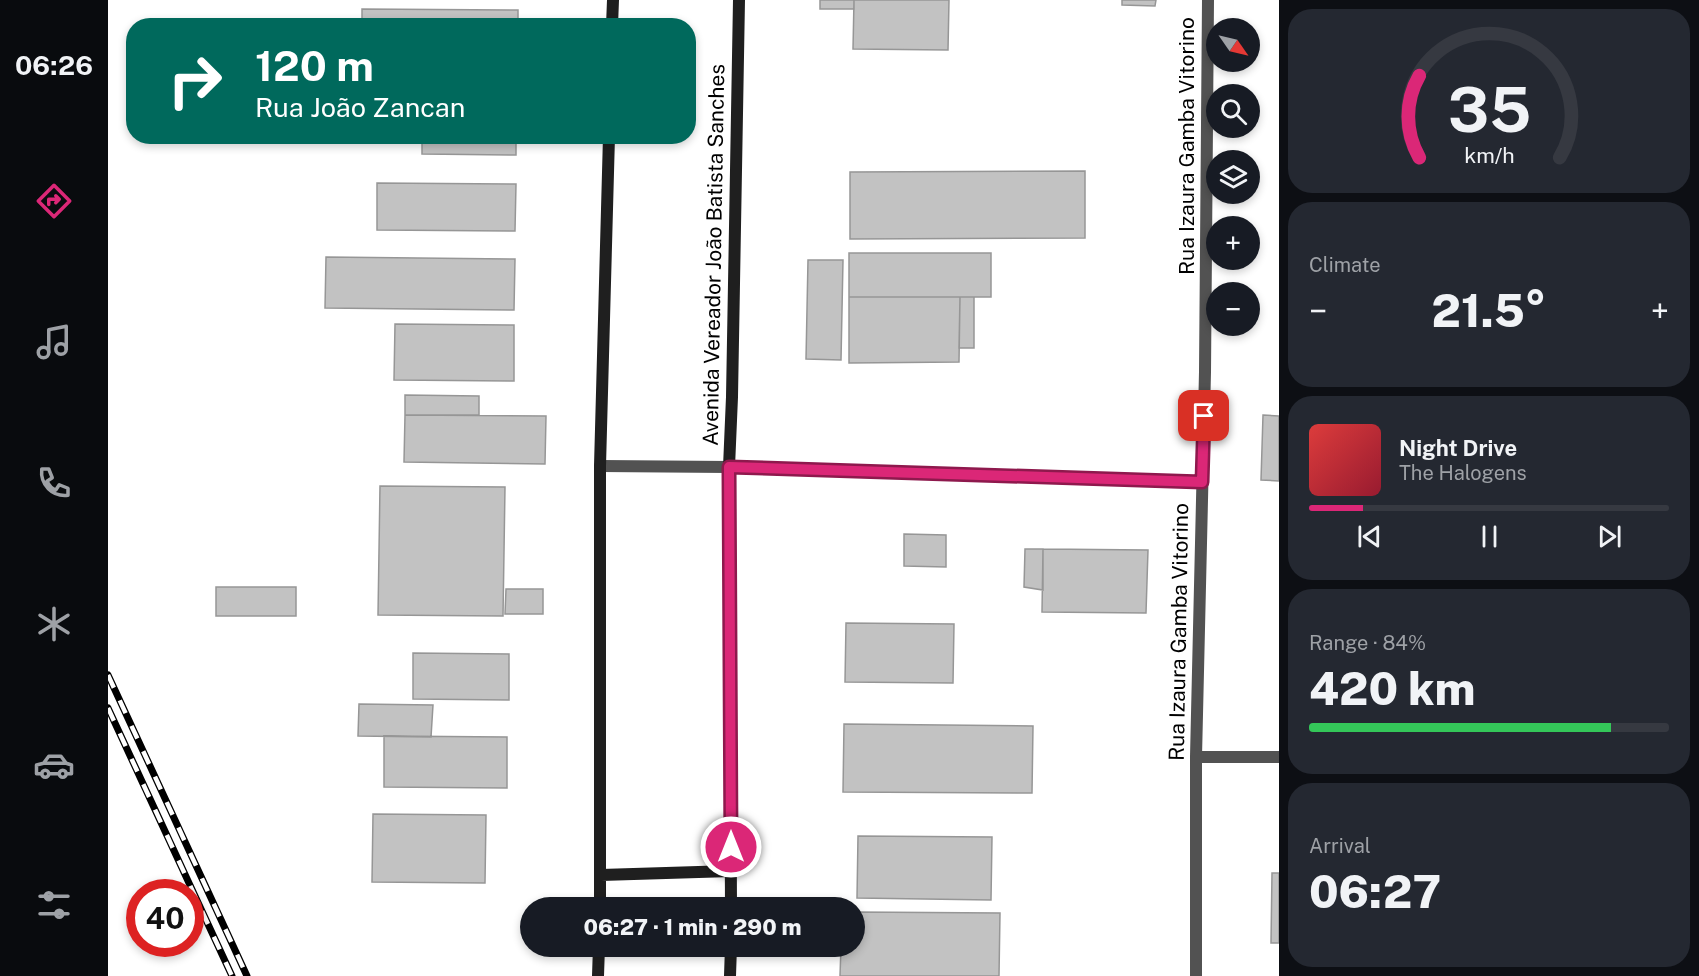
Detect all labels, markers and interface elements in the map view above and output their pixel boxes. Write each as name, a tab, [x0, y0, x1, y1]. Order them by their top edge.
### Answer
street label: Rua Izaura Gamba Vitorino	[1174, 17, 1199, 275]
north arrow	[1206, 18, 1260, 72]
map controls	[1206, 18, 1260, 336]
text: 120 m	[255, 41, 374, 90]
icon: right	[156, 42, 234, 120]
text: 06:26	[15, 49, 93, 81]
street label: Avenida Vereador João Batista Sanches	[698, 64, 729, 446]
text: 35	[1447, 73, 1531, 146]
button: search	[1206, 84, 1260, 138]
text: Rua João Zancan	[255, 91, 465, 123]
text: km/h	[1464, 144, 1514, 169]
button: layers	[1206, 150, 1260, 204]
icon: directions	[33, 180, 75, 222]
button: +	[1206, 216, 1260, 270]
text: Climate	[1309, 253, 1381, 277]
button: −	[1206, 282, 1260, 336]
text: 21.5°	[1432, 284, 1546, 337]
text: −	[1309, 292, 1327, 330]
text: +	[1651, 292, 1669, 330]
icon: music	[33, 321, 75, 363]
pin	[1178, 390, 1229, 441]
icon: arrive	[1187, 399, 1220, 432]
text: Night Drive	[1399, 435, 1517, 461]
text: The Halogens	[1399, 461, 1527, 485]
icon: phone	[33, 462, 75, 504]
street label: Rua Izaura Gamba Vitorino	[1164, 503, 1193, 761]
icon: previous	[1353, 520, 1386, 553]
icon: pause	[1473, 520, 1506, 553]
icon: next	[1593, 520, 1626, 553]
icon: climate	[33, 603, 75, 645]
text: Range · 84%	[1309, 631, 1426, 655]
text: 420 km	[1309, 662, 1475, 715]
icon: car	[33, 744, 75, 786]
position arrow	[699, 815, 763, 879]
text: Arrival	[1309, 834, 1371, 858]
text: 06:27	[1309, 865, 1441, 918]
speed limit sign: 40	[126, 879, 204, 957]
icon: filters	[33, 884, 75, 926]
text: 06:27 · 1 min · 290 m	[584, 914, 801, 940]

